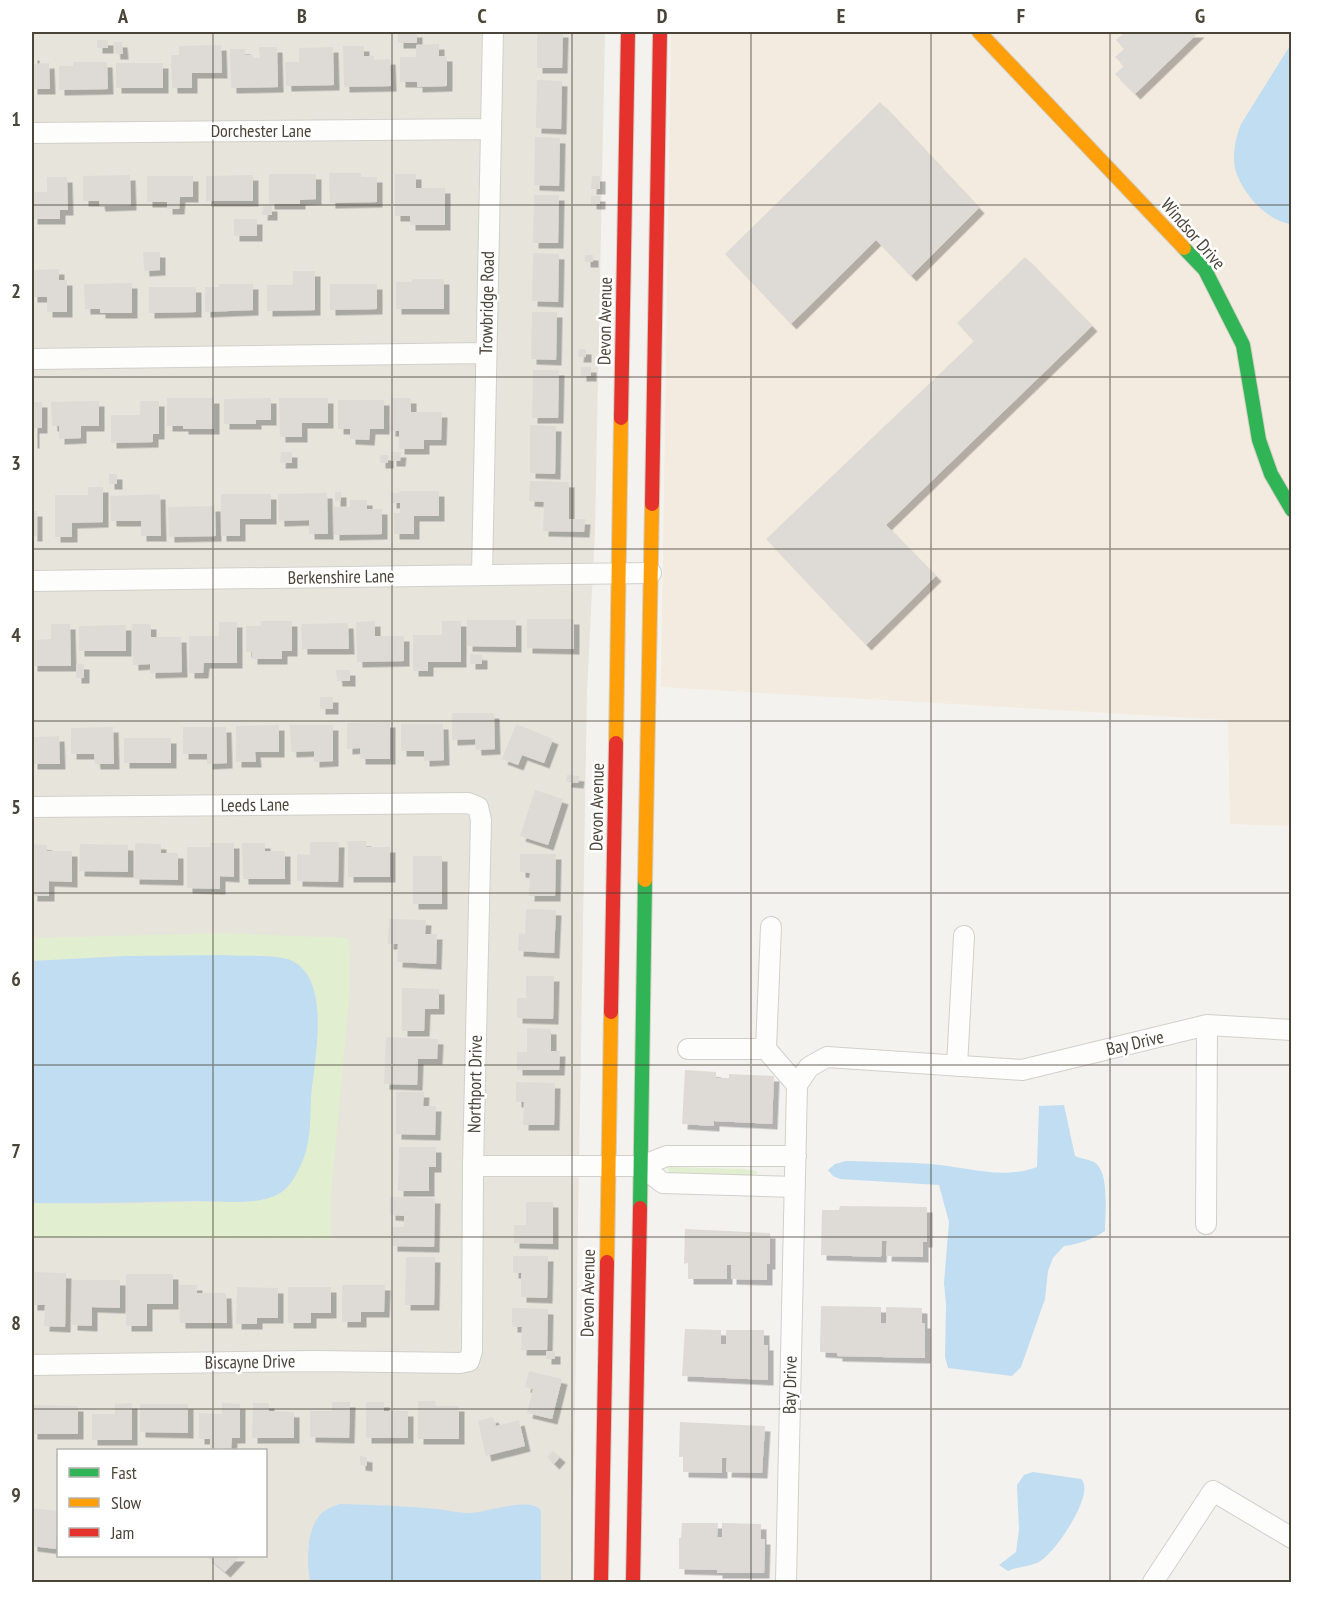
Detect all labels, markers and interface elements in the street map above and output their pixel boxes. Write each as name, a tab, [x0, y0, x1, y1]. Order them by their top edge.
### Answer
text: A	[117, 3, 129, 29]
text: B	[297, 3, 307, 29]
text: C	[477, 3, 487, 29]
text: D	[657, 3, 668, 29]
text: E	[837, 3, 845, 29]
text: F	[1017, 3, 1025, 29]
text: G	[1195, 3, 1205, 29]
text: 1	[11, 106, 21, 132]
street label: Dorchester Lane	[211, 119, 311, 142]
street label: Windsor Drive	[1156, 193, 1231, 274]
street label: Trowbridge Road	[474, 251, 499, 355]
street label: Devon Avenue	[592, 277, 617, 365]
text: 2	[11, 278, 21, 304]
text: 3	[11, 450, 21, 476]
street label: Berkenshire Lane	[287, 564, 395, 589]
text: 4	[11, 622, 21, 648]
street label: Devon Avenue	[584, 763, 609, 851]
street label: Leeds Lane	[220, 792, 290, 817]
text: 5	[11, 794, 21, 820]
text: 6	[11, 966, 21, 992]
street label: Bay Drive	[1104, 1025, 1166, 1060]
street label: Northport Drive	[462, 1035, 487, 1133]
text: 7	[11, 1138, 21, 1164]
street label: Devon Avenue	[575, 1249, 600, 1337]
text: 8	[11, 1310, 21, 1336]
street label: Biscayne Drive	[204, 1349, 296, 1374]
street label: Bay Drive	[777, 1356, 802, 1414]
legend	[57, 1449, 267, 1557]
text: Fast	[111, 1461, 137, 1484]
text: 9	[11, 1482, 21, 1508]
text: Slow	[111, 1491, 142, 1514]
text: Jam	[110, 1521, 134, 1544]

